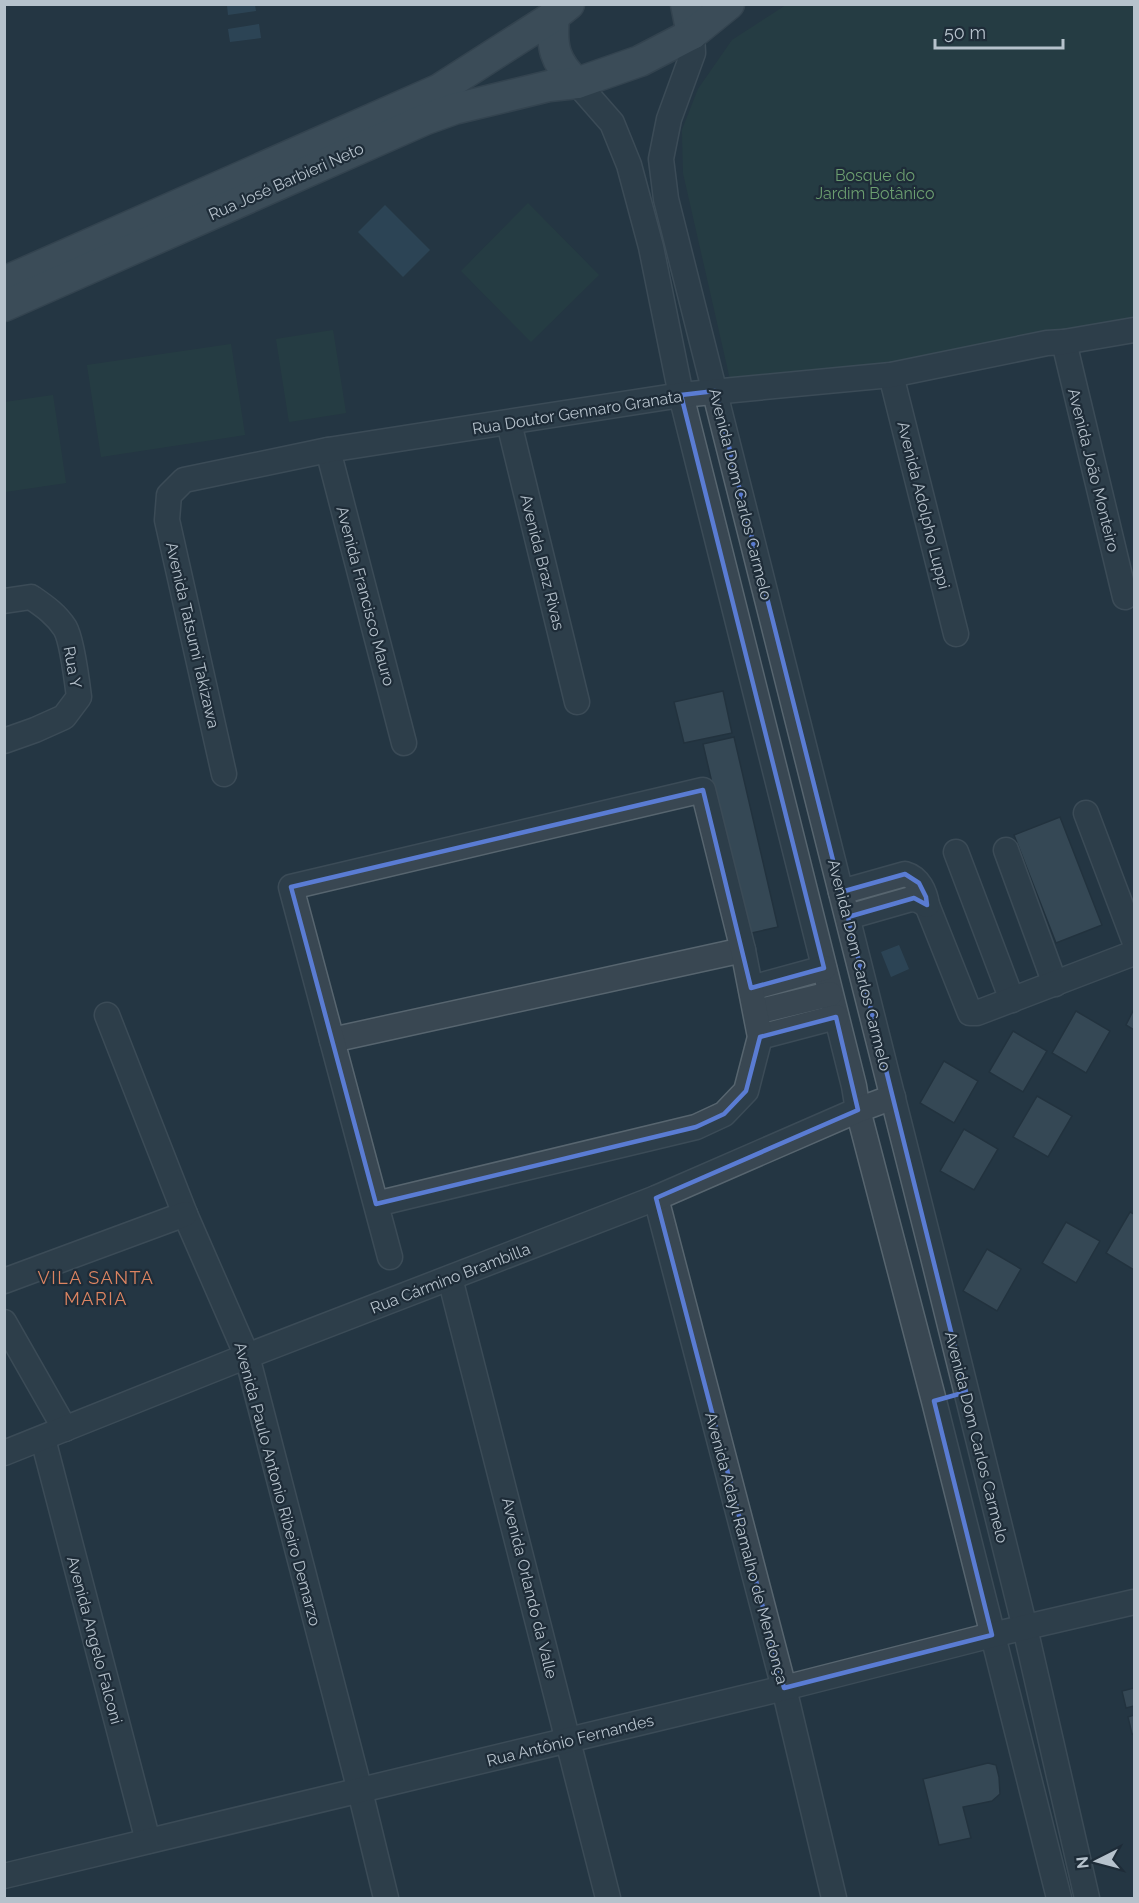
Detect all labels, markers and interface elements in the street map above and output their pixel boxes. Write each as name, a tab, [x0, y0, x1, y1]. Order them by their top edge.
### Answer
scale bar	[935, 12, 1062, 50]
text: 50 m	[944, 22, 986, 43]
street label: Rua José Barbieri Neto	[206, 139, 367, 224]
park label: Bosque do Jardim Botânico	[815, 166, 935, 203]
street label: Avenida Dom Carlos Carmelo	[705, 386, 776, 602]
street label: Avenida João Monteiro	[1064, 386, 1123, 554]
street label: Rua Doutor Gennaro Granata	[471, 387, 683, 438]
street label: Avenida Adolpho Luppi	[893, 419, 954, 591]
street label: Avenida Braz Rivas	[516, 492, 569, 632]
street label: Avenida Francisco Mauro	[332, 504, 399, 688]
street label: Avenida Tatsumi Takizawa	[162, 540, 223, 730]
street label: Rua Y	[59, 645, 86, 690]
street label: Avenida Dom Carlos Carmelo	[824, 857, 895, 1073]
street label: Rua Cármino Brambilla	[368, 1239, 533, 1318]
district label: VILA SANTA MARIA	[37, 1267, 155, 1309]
street label: Avenida Dom Carlos Carmelo	[941, 1329, 1012, 1545]
street label: Avenida Paulo Antonio Ribeiro Demarzo	[230, 1340, 325, 1628]
street label: Avenida Adayl Ramalho de Mendonça	[701, 1410, 792, 1686]
street label: Avenida Orlando da Valle	[498, 1496, 561, 1681]
street label: Avenida Angelo Falconi	[63, 1554, 126, 1726]
street label: Rua Antônio Fernandes	[485, 1710, 656, 1770]
north arrow	[1067, 1831, 1127, 1891]
text: N	[1072, 1855, 1093, 1870]

